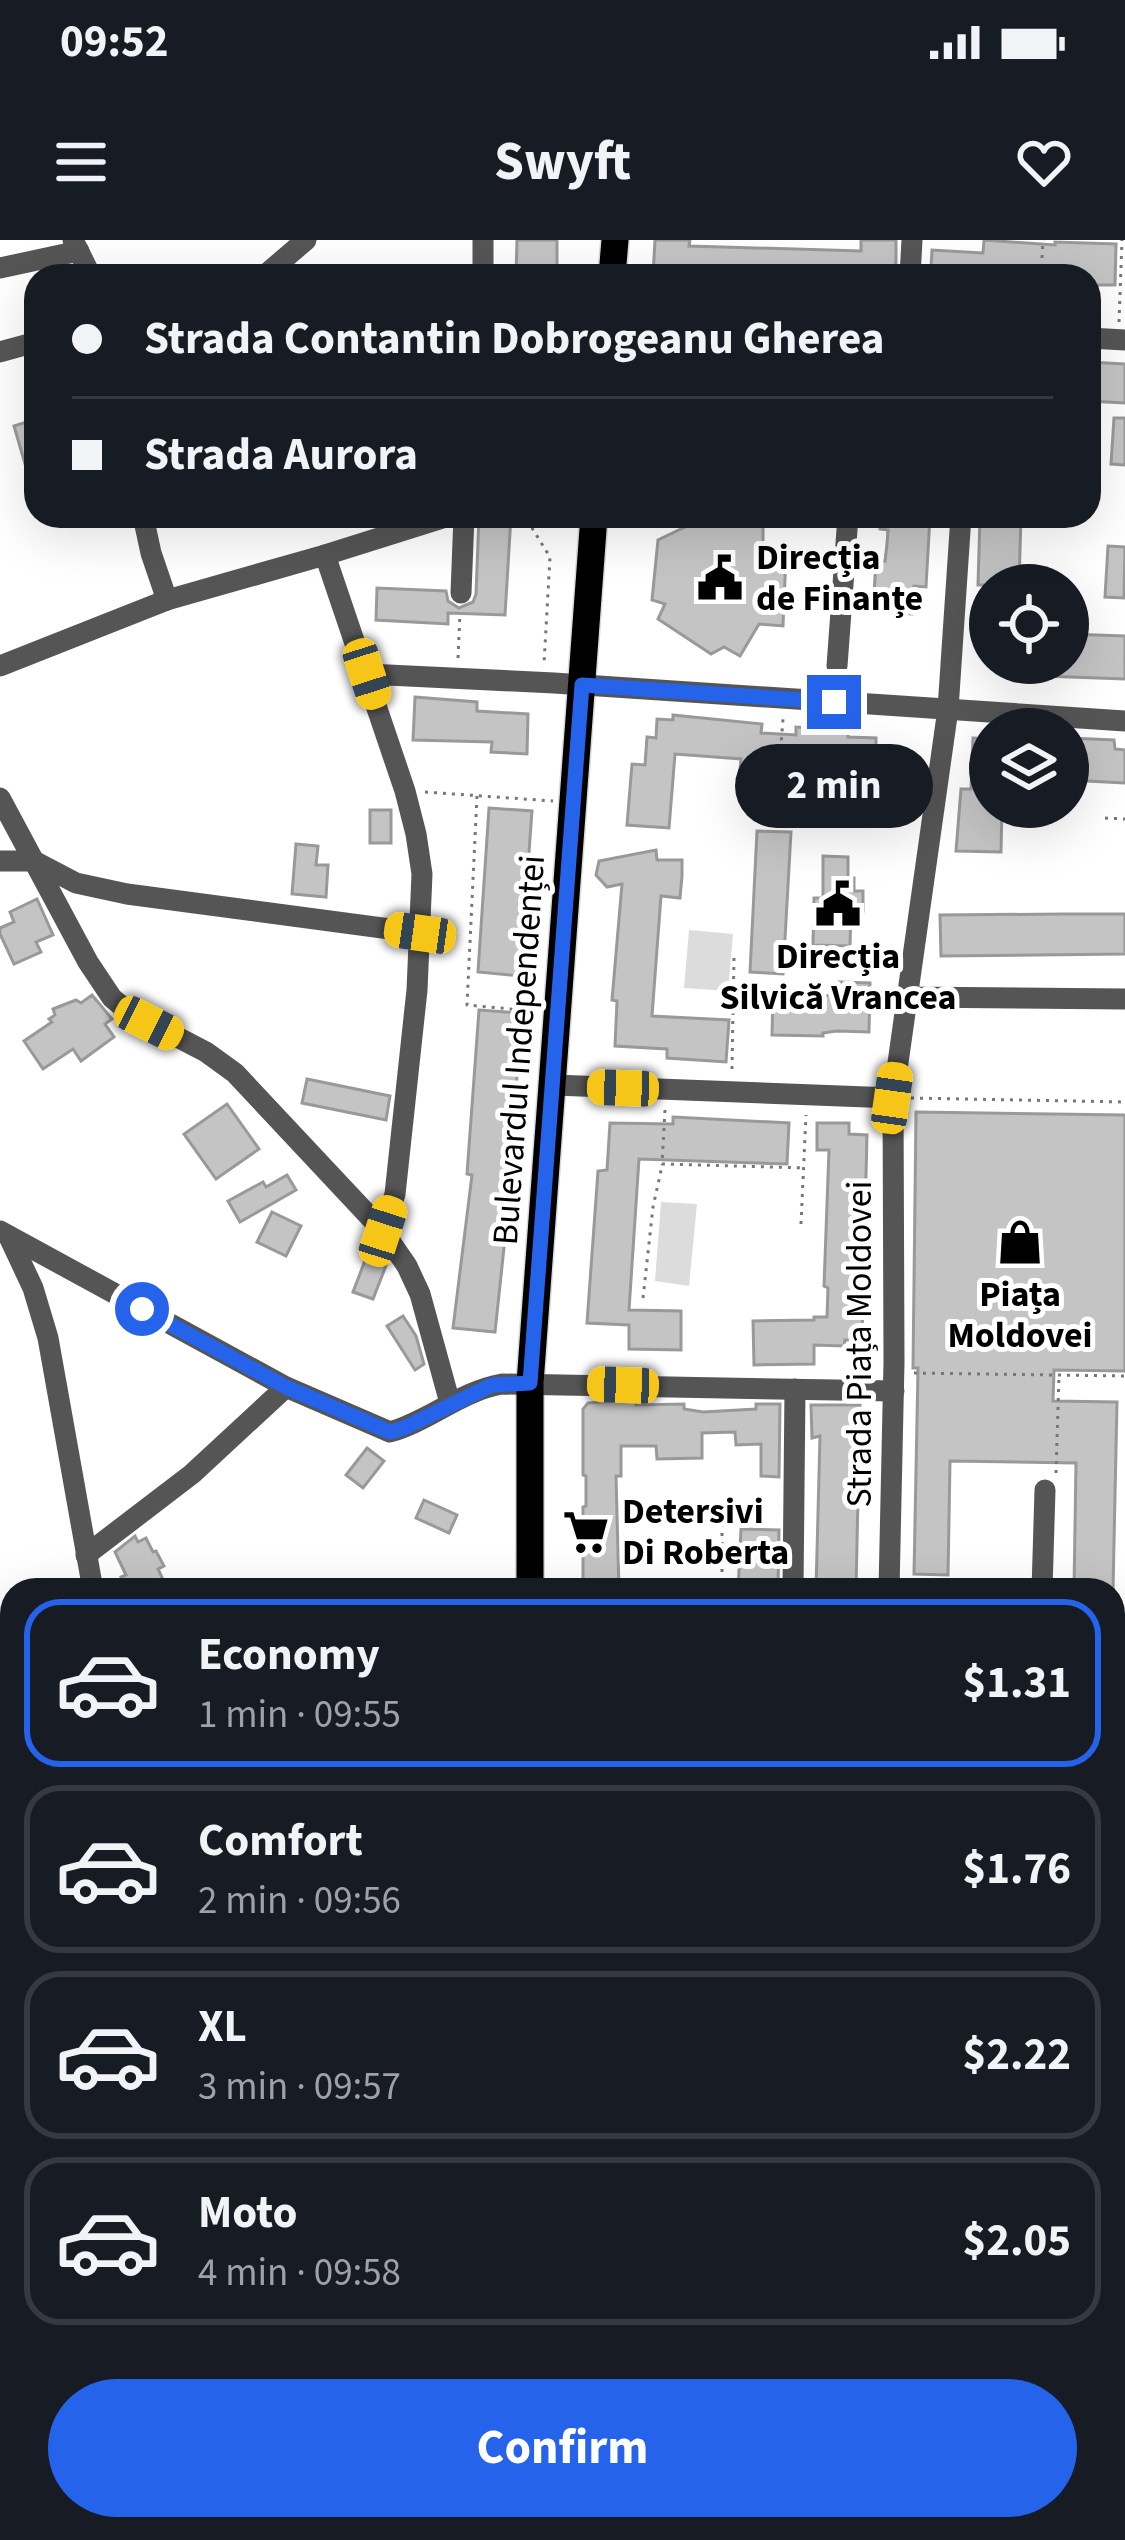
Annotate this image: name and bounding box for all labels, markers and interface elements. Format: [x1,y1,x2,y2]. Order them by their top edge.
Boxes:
text: 09:52 [60,10,169,74]
text: Swyft [494,124,631,201]
icon: menu [48,129,114,195]
icon: heart [1011,129,1077,195]
text: Strada Contantin Dobrogeanu Gherea [144,307,884,371]
text: Strada Aurora [144,423,418,487]
place label: Direcția de Finanțe [756,532,923,624]
public building icon: Direcția de Finanțe [695,553,745,603]
map controls [969,564,1089,828]
button: locate [969,564,1089,684]
car [339,634,395,714]
route end [807,675,861,729]
button: layers [969,708,1089,828]
callout: 2 min [735,744,933,828]
text: 2 min [787,758,881,814]
street label: Bulevardul Independenței [480,853,558,1247]
public building icon: Direcția Silvică Vrancea [813,879,863,929]
car [382,910,458,956]
place label: Direcția Silvică Vrancea [720,931,956,1023]
car [109,991,189,1055]
car [869,1060,915,1136]
car [586,1069,660,1107]
street label: Strada Piața Moldovei [834,1181,885,1507]
car [355,1191,411,1271]
shop icon: Piața Moldovei [995,1217,1045,1267]
place label: Piața Moldovei [947,1269,1093,1361]
route start [115,1282,169,1336]
car [586,1366,660,1404]
place label: Detersivi Di Roberta [622,1486,789,1578]
supermarket icon: Detersivi Di Roberta [561,1507,611,1557]
text: Economy [198,1623,380,1687]
icon: car [54,1629,162,1737]
text: $1.31 [962,1651,1071,1715]
text: 1 min · 09:55 [198,1687,401,1743]
text: Comfort [198,1809,363,1873]
icon: car [54,1815,162,1923]
text: $1.76 [962,1837,1071,1901]
text: 2 min · 09:56 [198,1873,401,1929]
text: XL [198,1995,247,2059]
icon: car [54,2001,162,2109]
text: $2.22 [962,2023,1071,2087]
text: 3 min · 09:57 [198,2059,401,2115]
text: Moto [198,2181,297,2245]
icon: car [54,2187,162,2295]
text: $2.05 [962,2209,1071,2273]
text: 4 min · 09:58 [198,2245,401,2301]
button: Confirm [48,2379,1077,2517]

